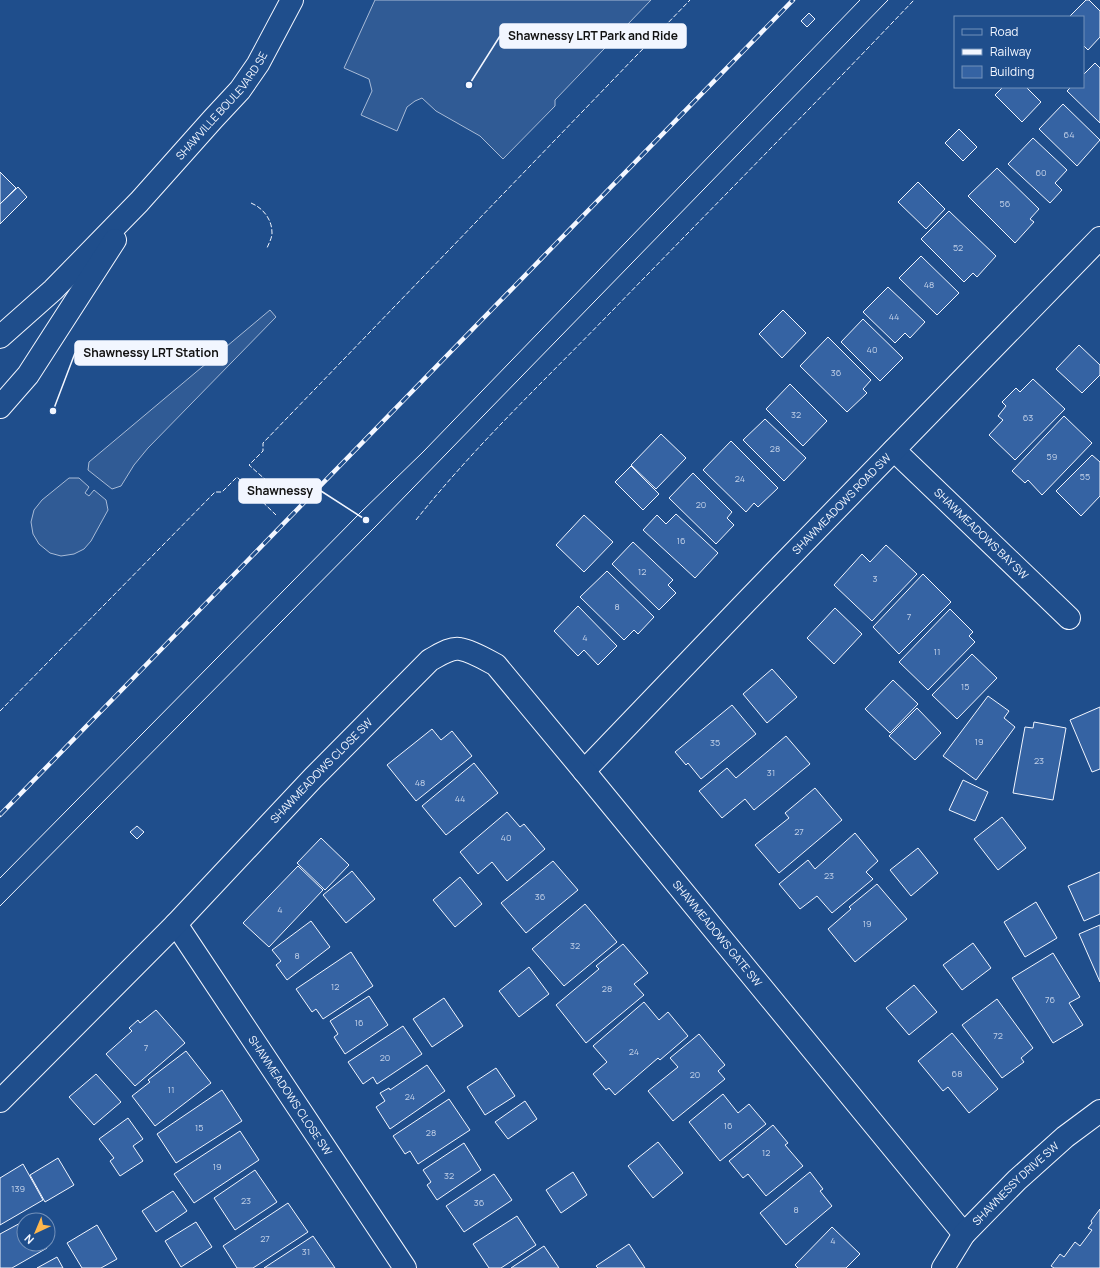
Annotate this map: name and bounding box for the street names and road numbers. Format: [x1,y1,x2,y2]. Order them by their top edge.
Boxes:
street label: SHAWVILLE BOULEVARD SE [172,49,270,163]
street label: SHAWMEADOWS ROAD SW [788,449,894,557]
street label: SHAWMEADOWS BAY SW [931,485,1033,583]
street label: SHAWMEADOWS CLOSE SW [267,714,376,826]
street label: SHAWMEADOWS GATE SW [670,877,766,990]
street label: SHAWMEADOWS CLOSE SW [245,1032,336,1159]
street label: SHAWNESSY DRIVE SW [969,1138,1062,1228]

